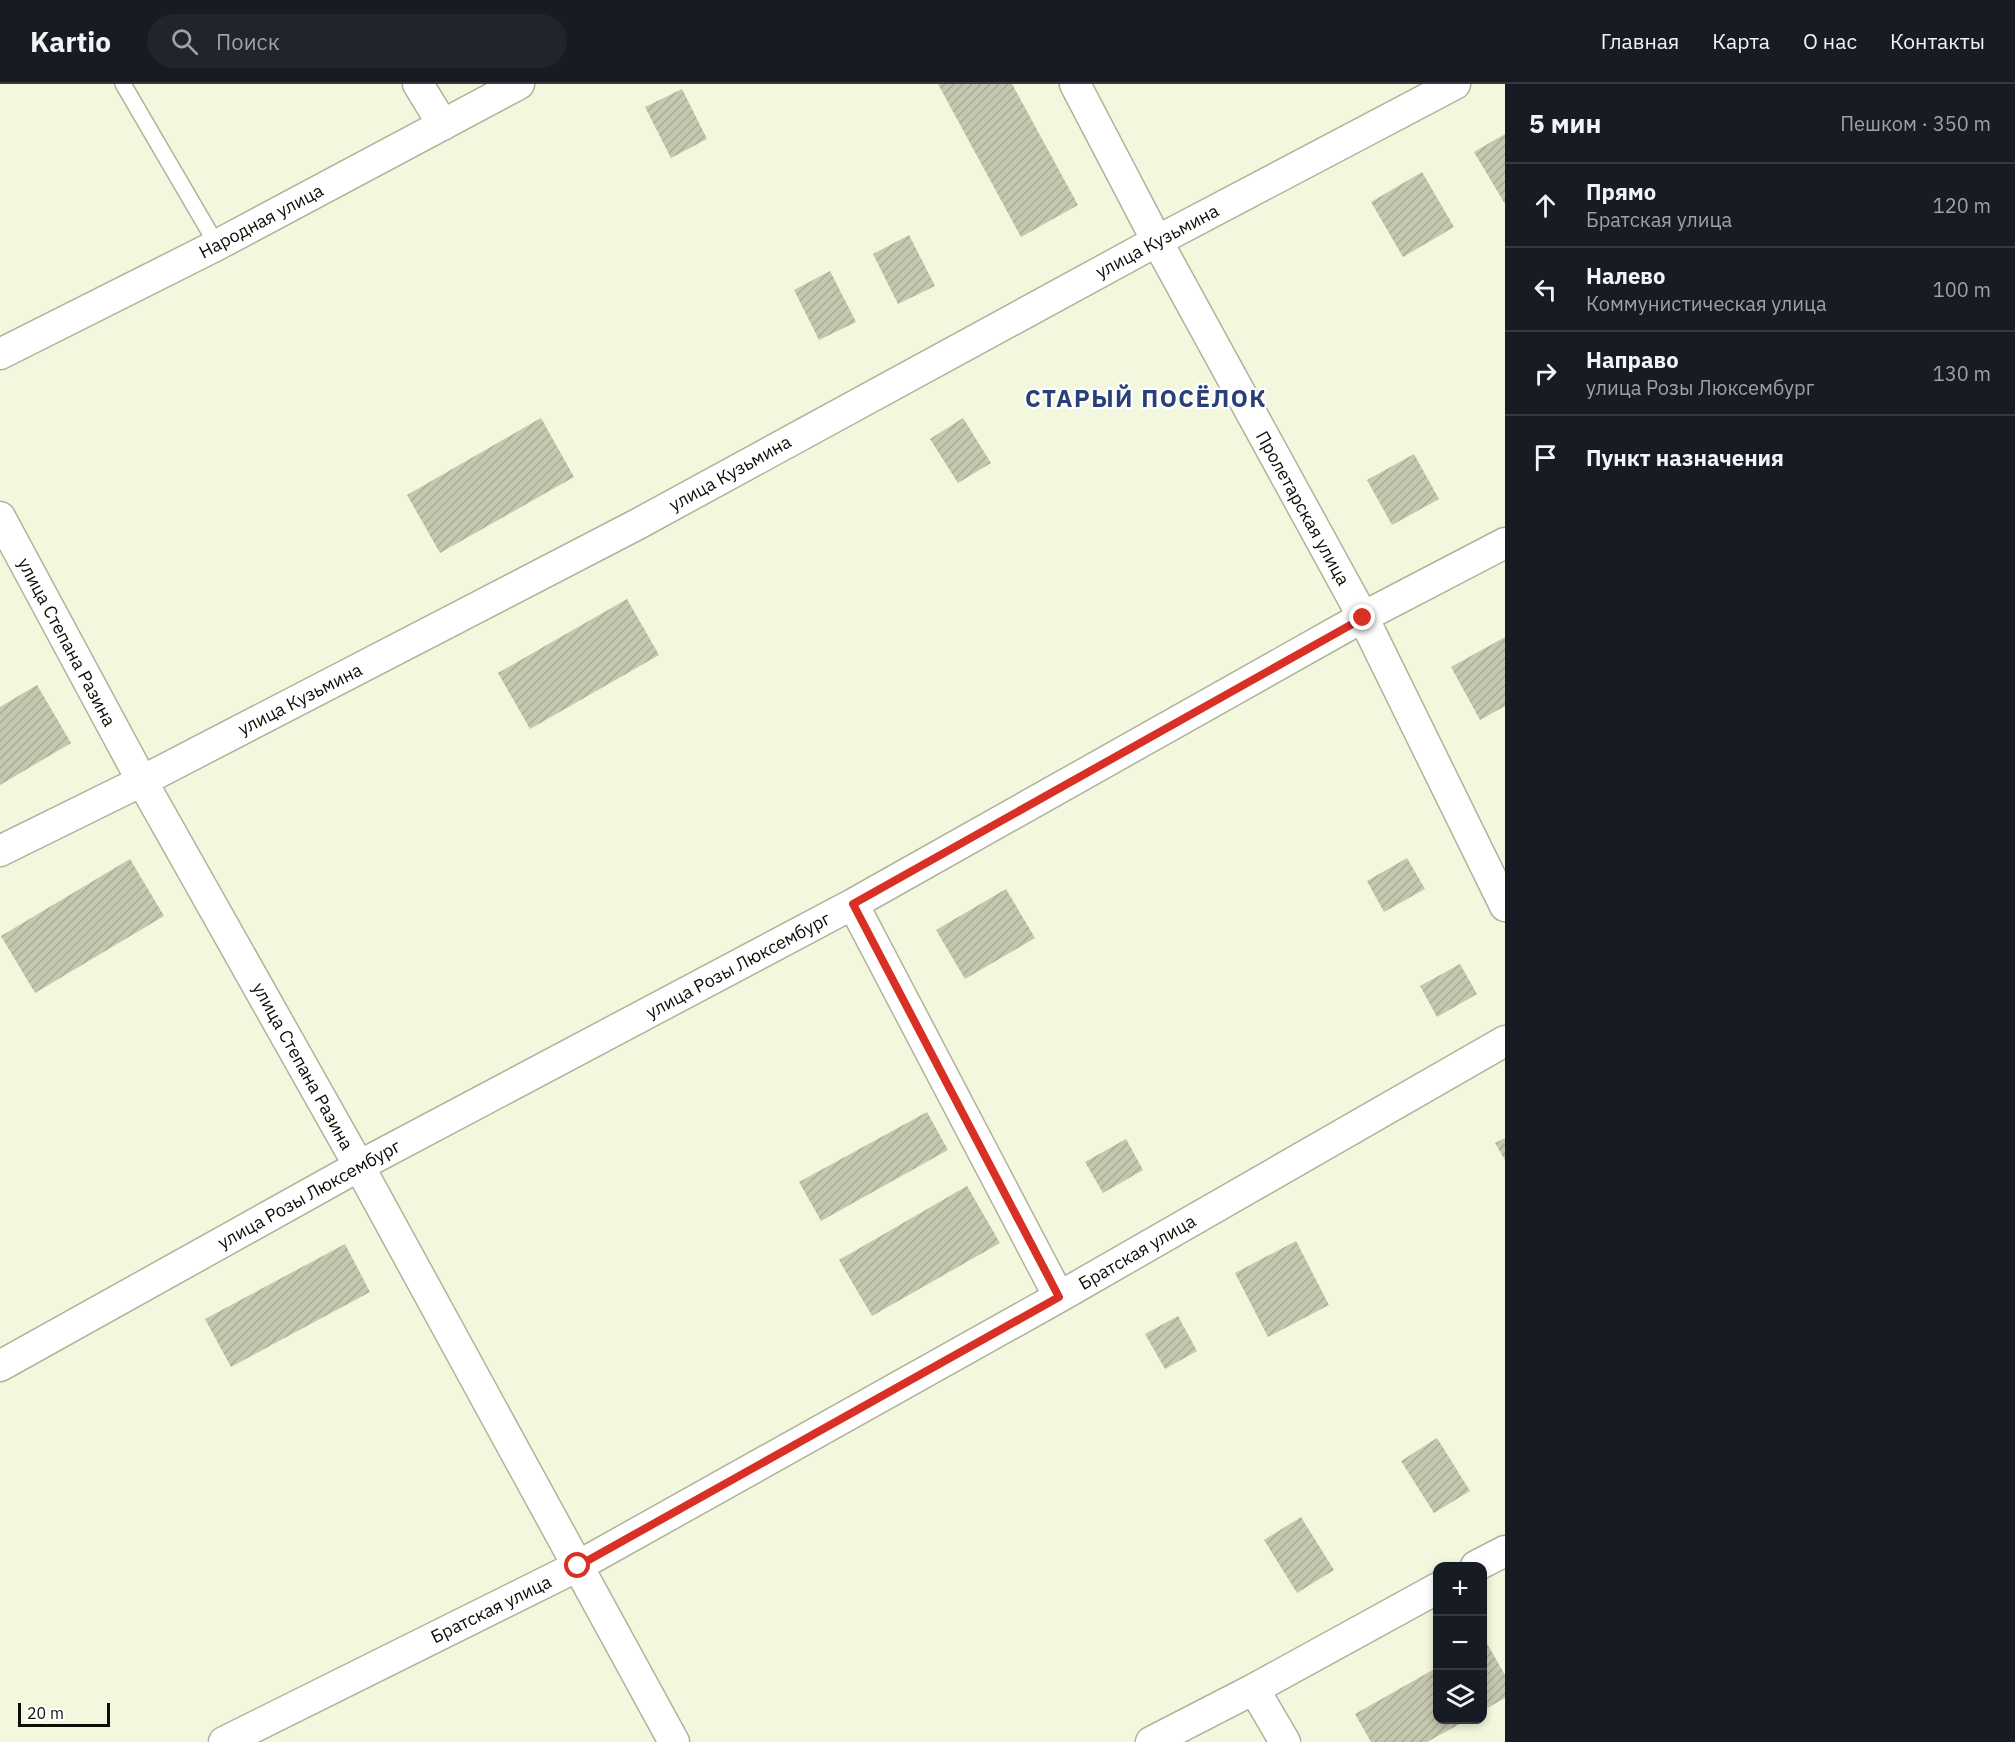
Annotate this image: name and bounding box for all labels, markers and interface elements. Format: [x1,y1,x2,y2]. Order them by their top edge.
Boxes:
search box [147,14,567,68]
text: Kartio [30,23,111,60]
icon: search [168,25,201,58]
text: Поиск [216,27,280,56]
text: Главная [1601,27,1679,55]
text: Карта [1712,27,1770,55]
text: О нас [1803,27,1857,55]
text: Контакты [1890,27,1985,55]
text: 5 мин [1529,106,1601,140]
text: Пешком · 350 m [1840,110,1991,137]
text: Прямо [1586,177,1656,206]
street label: Народная улица [195,178,327,263]
icon: ahead [1529,189,1562,222]
text: 120 m [1933,192,1991,219]
street label: улица Кузьмина [1091,199,1223,283]
text: Братская улица [1586,206,1732,233]
text: Налево [1586,261,1665,290]
icon: left [1529,273,1562,306]
text: 100 m [1933,276,1991,303]
text: Коммунистическая улица [1586,290,1827,317]
text: Направо [1586,345,1679,374]
icon: right [1529,357,1562,390]
text: 130 m [1933,360,1991,387]
text: улица Розы Люксембург [1586,374,1814,401]
district label: СТАРЫЙ ПОСЁЛОК [1025,382,1267,414]
street label: Пролетарская улица [1251,427,1355,590]
street label: улица Кузьмина [665,430,795,516]
icon: arrive [1529,441,1562,474]
text: Пункт назначения [1586,443,1784,472]
street label: улица Степана Разина [13,554,121,731]
route end [1349,604,1375,630]
street label: улица Кузьмина [234,658,366,740]
street label: улица Розы Люксембург [642,907,834,1023]
street label: улица Степана Разина [247,978,359,1154]
street label: улица Розы Люксембург [214,1134,405,1254]
street label: Братская улица [1074,1209,1200,1295]
route start [564,1552,590,1578]
map controls [1433,1562,1487,1724]
button: + [1433,1562,1487,1616]
street label: Братская улица [427,1570,556,1648]
button: − [1433,1616,1487,1670]
button: layers [1433,1670,1487,1724]
scale bar [18,1700,110,1728]
text: 20 m [27,1703,64,1723]

